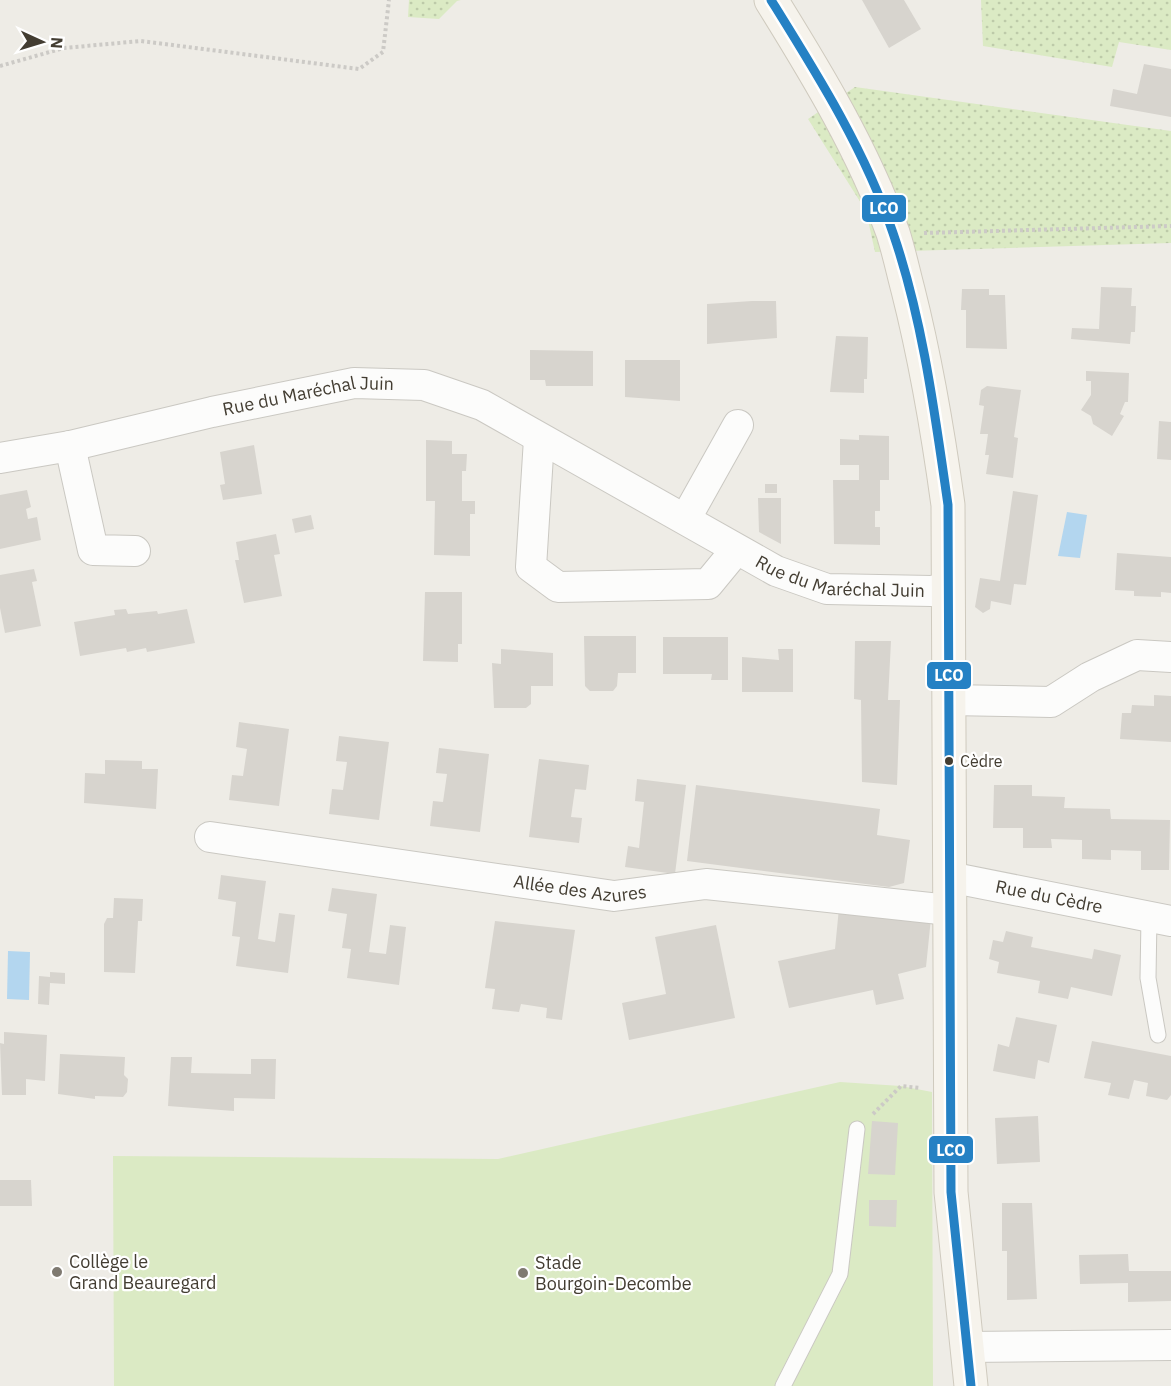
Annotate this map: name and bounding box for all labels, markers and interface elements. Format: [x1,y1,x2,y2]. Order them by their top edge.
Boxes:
north arrow [12,12,72,72]
text: N [47,37,67,50]
line badge: LCO [861,194,907,223]
text: LCO [869,198,899,218]
street label: Rue du Maréchal Juin [220,371,394,421]
street label: Rue du Maréchal Juin [752,550,925,602]
line badge: LCO [926,661,972,690]
text: LCO [934,665,964,685]
place label: Cèdre [960,751,1003,771]
marker: Cèdre [943,755,955,767]
street label: Allée des Azures [512,869,648,907]
street label: Rue du Cèdre [994,874,1105,918]
line badge: LCO [928,1135,974,1164]
text: LCO [936,1140,966,1160]
place label: Collège le Grand Beauregard [69,1250,216,1294]
place label: Stade Bourgoin-Decombe [535,1251,692,1295]
marker: Collège le Grand Beauregard [50,1265,64,1279]
marker: Stade Bourgoin-Decombe [516,1266,530,1280]

